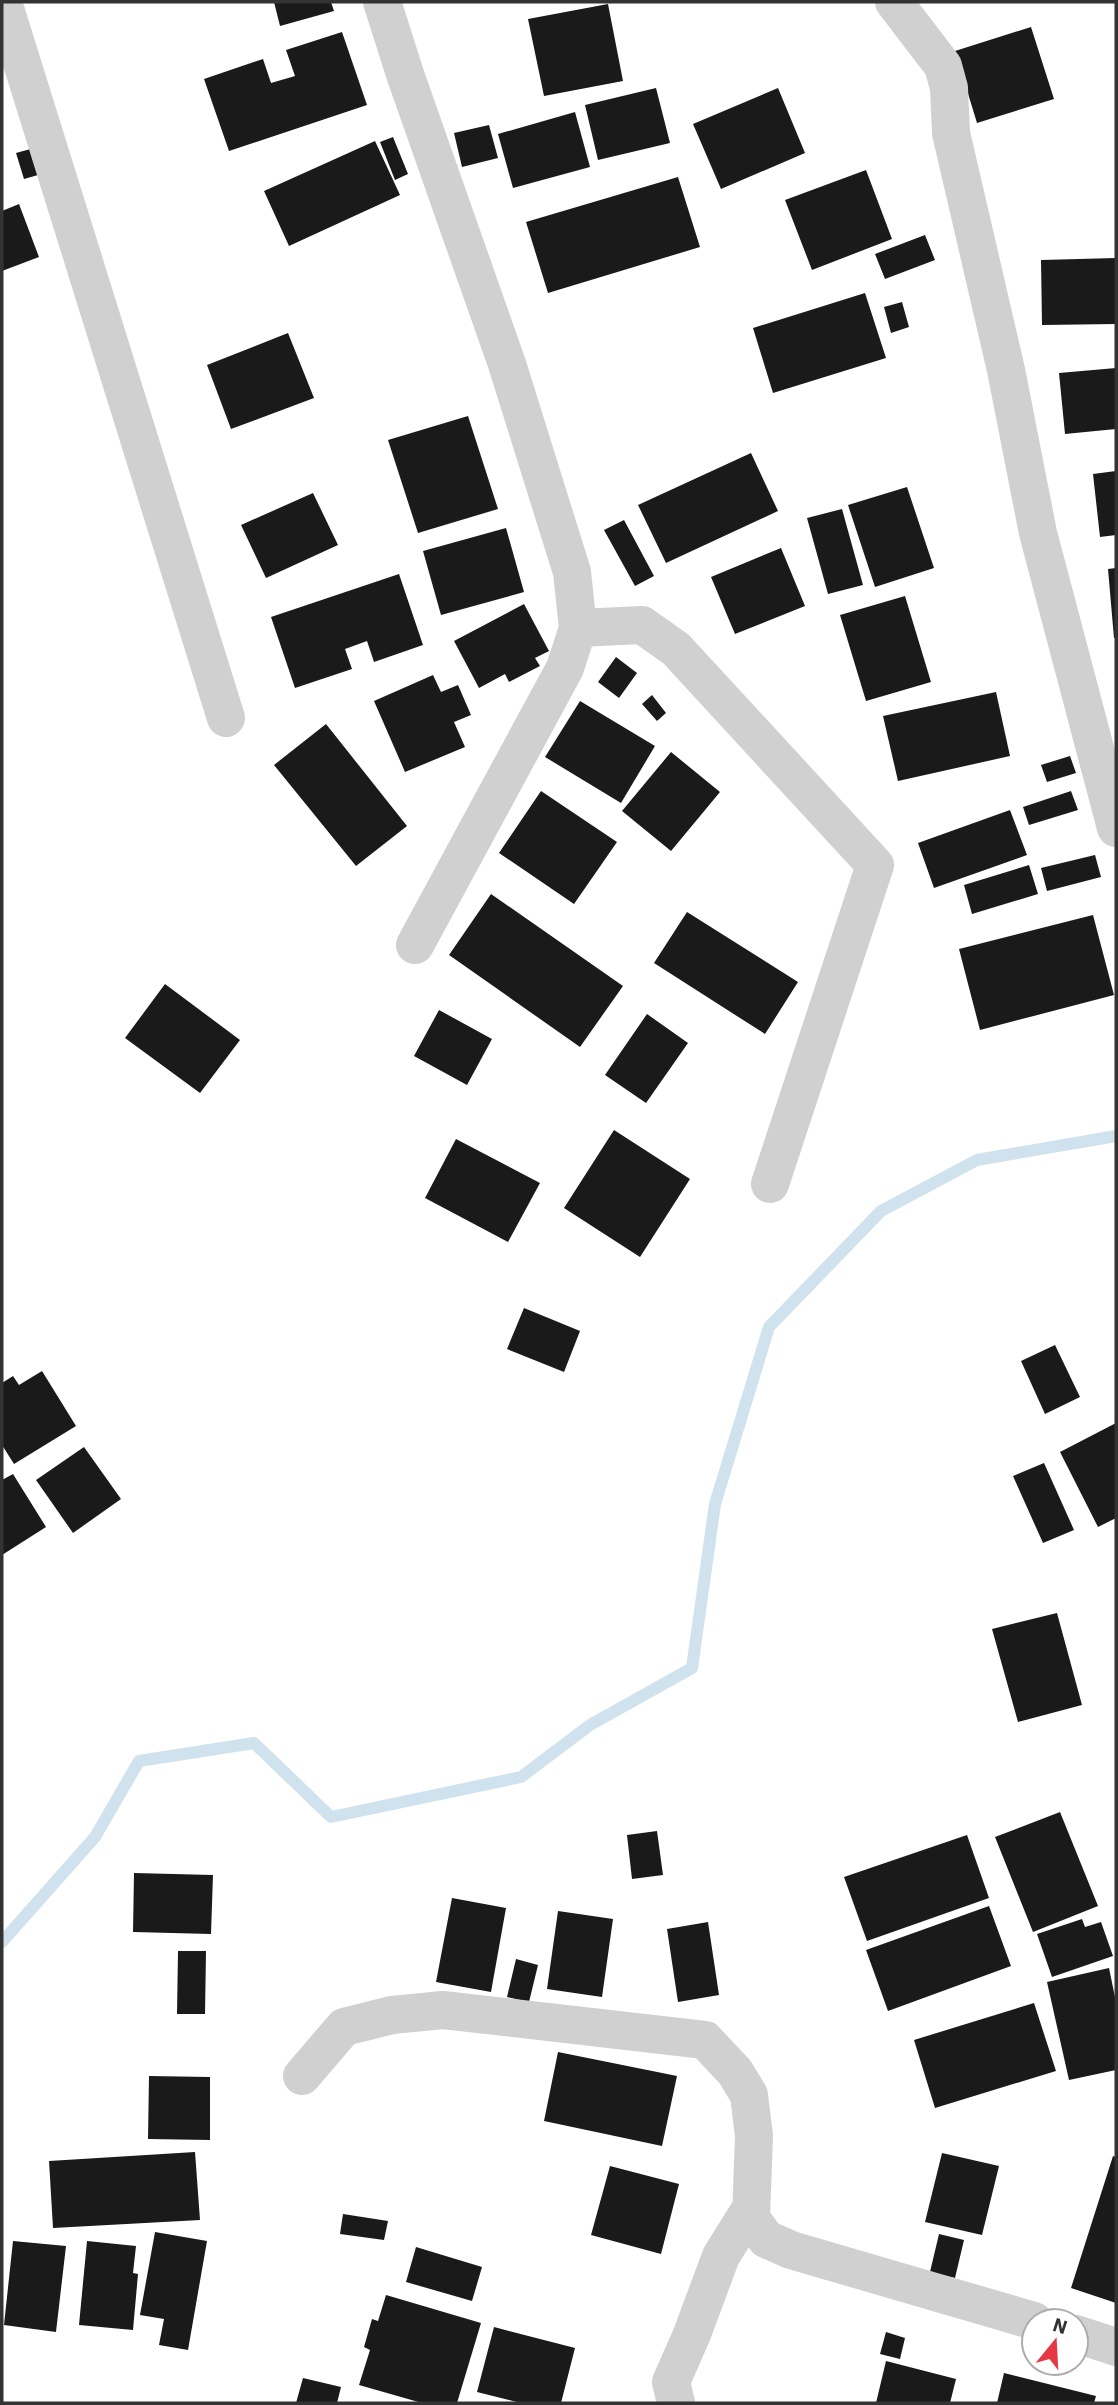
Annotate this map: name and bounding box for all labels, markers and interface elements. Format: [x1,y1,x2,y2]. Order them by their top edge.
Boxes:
north arrow [1020,2307,1090,2377]
text: N [1050,2312,1071,2339]

